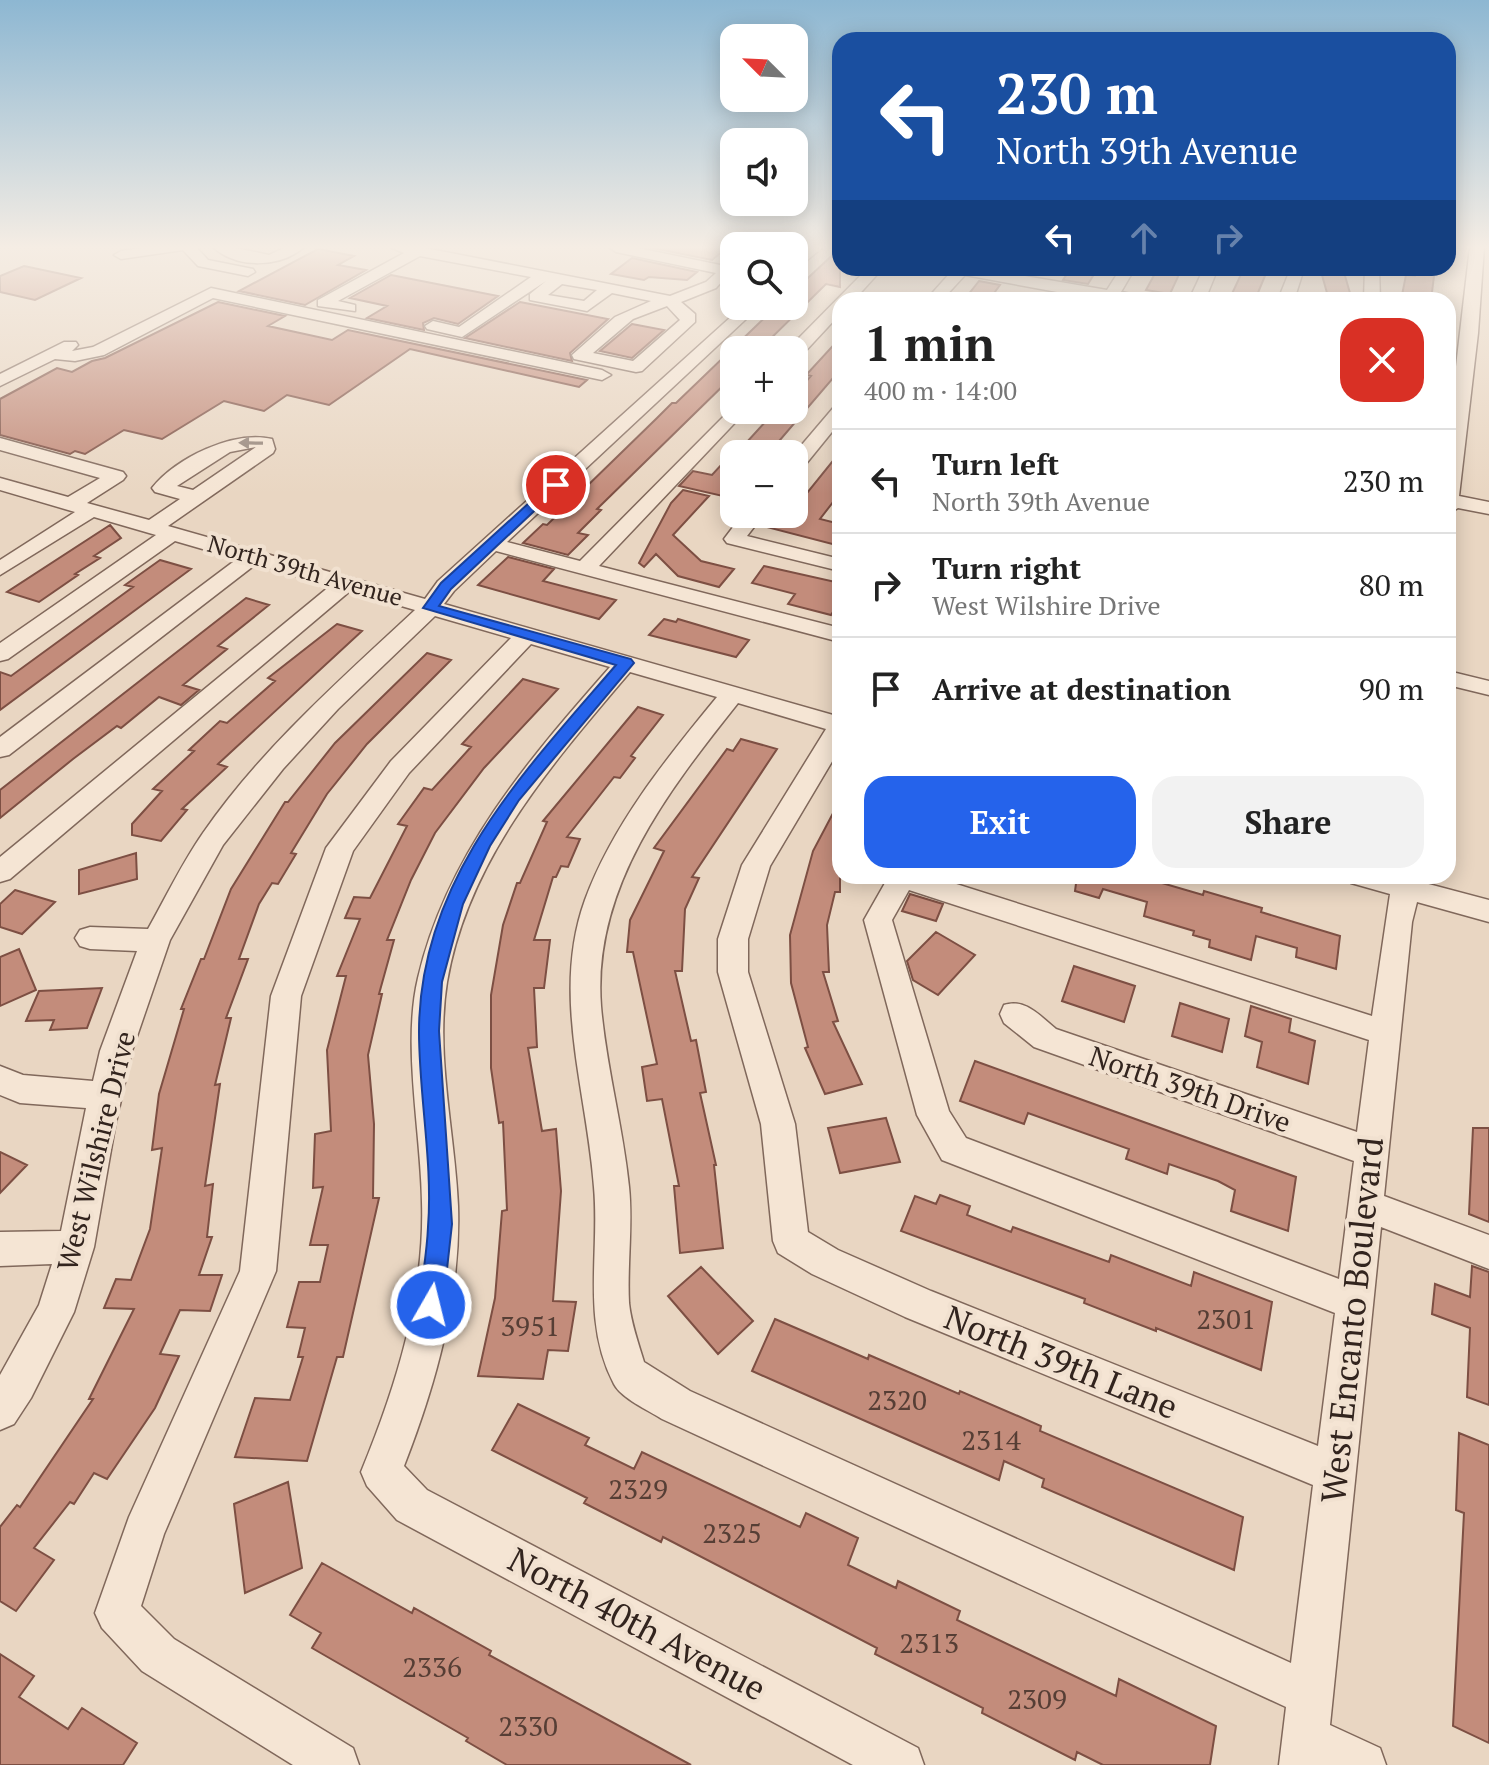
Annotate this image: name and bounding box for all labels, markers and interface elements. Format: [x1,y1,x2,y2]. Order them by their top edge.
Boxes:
north arrow [720,24,808,112]
map controls [720,24,808,528]
text: 230 m [996,56,1158,130]
icon: left [864,64,968,168]
text: North 39th Avenue [996,127,1298,174]
button: sound [720,128,808,216]
icon: left [1038,216,1082,260]
icon: ahead [1122,216,1166,260]
icon: right [1206,216,1250,260]
button: search [720,232,808,320]
text: 1 min [864,311,995,375]
button: close [1340,318,1424,402]
button: + [720,336,808,424]
text: 400 m · 14:00 [864,373,1017,407]
one-way arrow [238,436,264,449]
button: − [720,440,808,528]
text: Turn left [932,444,1059,484]
pin [522,451,590,519]
icon: left [864,459,908,503]
text: 230 m [1343,461,1424,501]
icon: arrive [534,463,578,507]
text: North 39th Avenue [932,484,1150,518]
street label: North 39th Avenue [204,527,406,613]
text: Turn right [932,548,1081,588]
icon: right [864,563,908,607]
text: 80 m [1359,565,1424,605]
text: West Wilshire Drive [932,588,1161,622]
icon: arrive [864,667,908,711]
text: Arrive at destination [932,669,1231,709]
text: 90 m [1359,669,1424,709]
button: Exit [864,776,1136,868]
button: Share [1152,776,1424,868]
street label: West Wilshire Drive [48,1027,143,1275]
street label: North 39th Drive [1085,1037,1296,1140]
street label: West Encanto Boulevard [1310,1135,1393,1505]
position arrow [389,1263,473,1347]
street label: North 39th Lane [938,1294,1184,1429]
house number: 2301 [1196,1300,1256,1337]
house number: 3951 [500,1307,560,1344]
house number: 2320 [867,1381,927,1418]
house number: 2314 [961,1421,1021,1458]
house number: 2329 [608,1470,668,1507]
house number: 2325 [702,1514,762,1551]
street label: North 40th Avenue [501,1537,774,1710]
house number: 2313 [899,1624,959,1661]
house number: 2336 [402,1648,462,1685]
house number: 2309 [1007,1680,1067,1717]
house number: 2330 [498,1707,558,1744]

